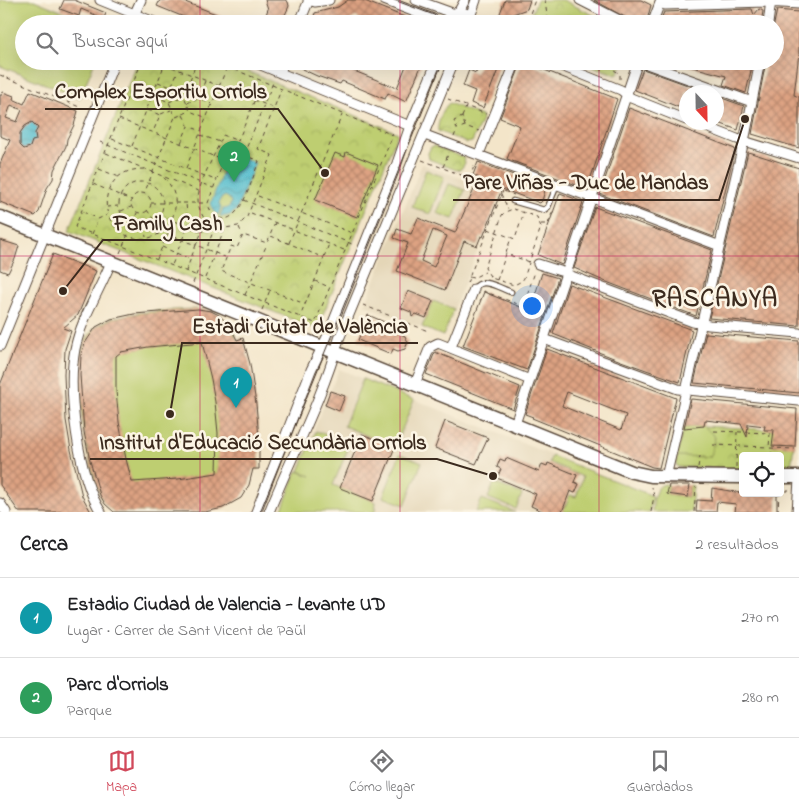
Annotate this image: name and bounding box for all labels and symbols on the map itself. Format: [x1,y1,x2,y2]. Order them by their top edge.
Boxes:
callout: Complex Esportiu Orriols [45,73,278,109]
text: Complex Esportiu Orriols [55,78,268,108]
north arrow [679,85,724,130]
pin: 2 [218,141,250,182]
callout: Pare Viñas - Duc de Mandas [453,164,719,200]
text: Pare Viñas - Duc de Mandas [463,169,709,199]
callout: Family Cash [103,204,232,240]
text: Family Cash [112,210,223,242]
district label: RASCANYA [652,282,778,318]
your location [519,293,545,319]
callout: Estadi Ciutat de València [182,307,418,343]
text: Estadi Ciutat de València [192,313,408,343]
pin: 1 [220,367,252,408]
callout: Institut d'Educació Secundària Orriols [90,423,437,459]
text: Institut d'Educació Secundària Orriols [99,429,427,459]

